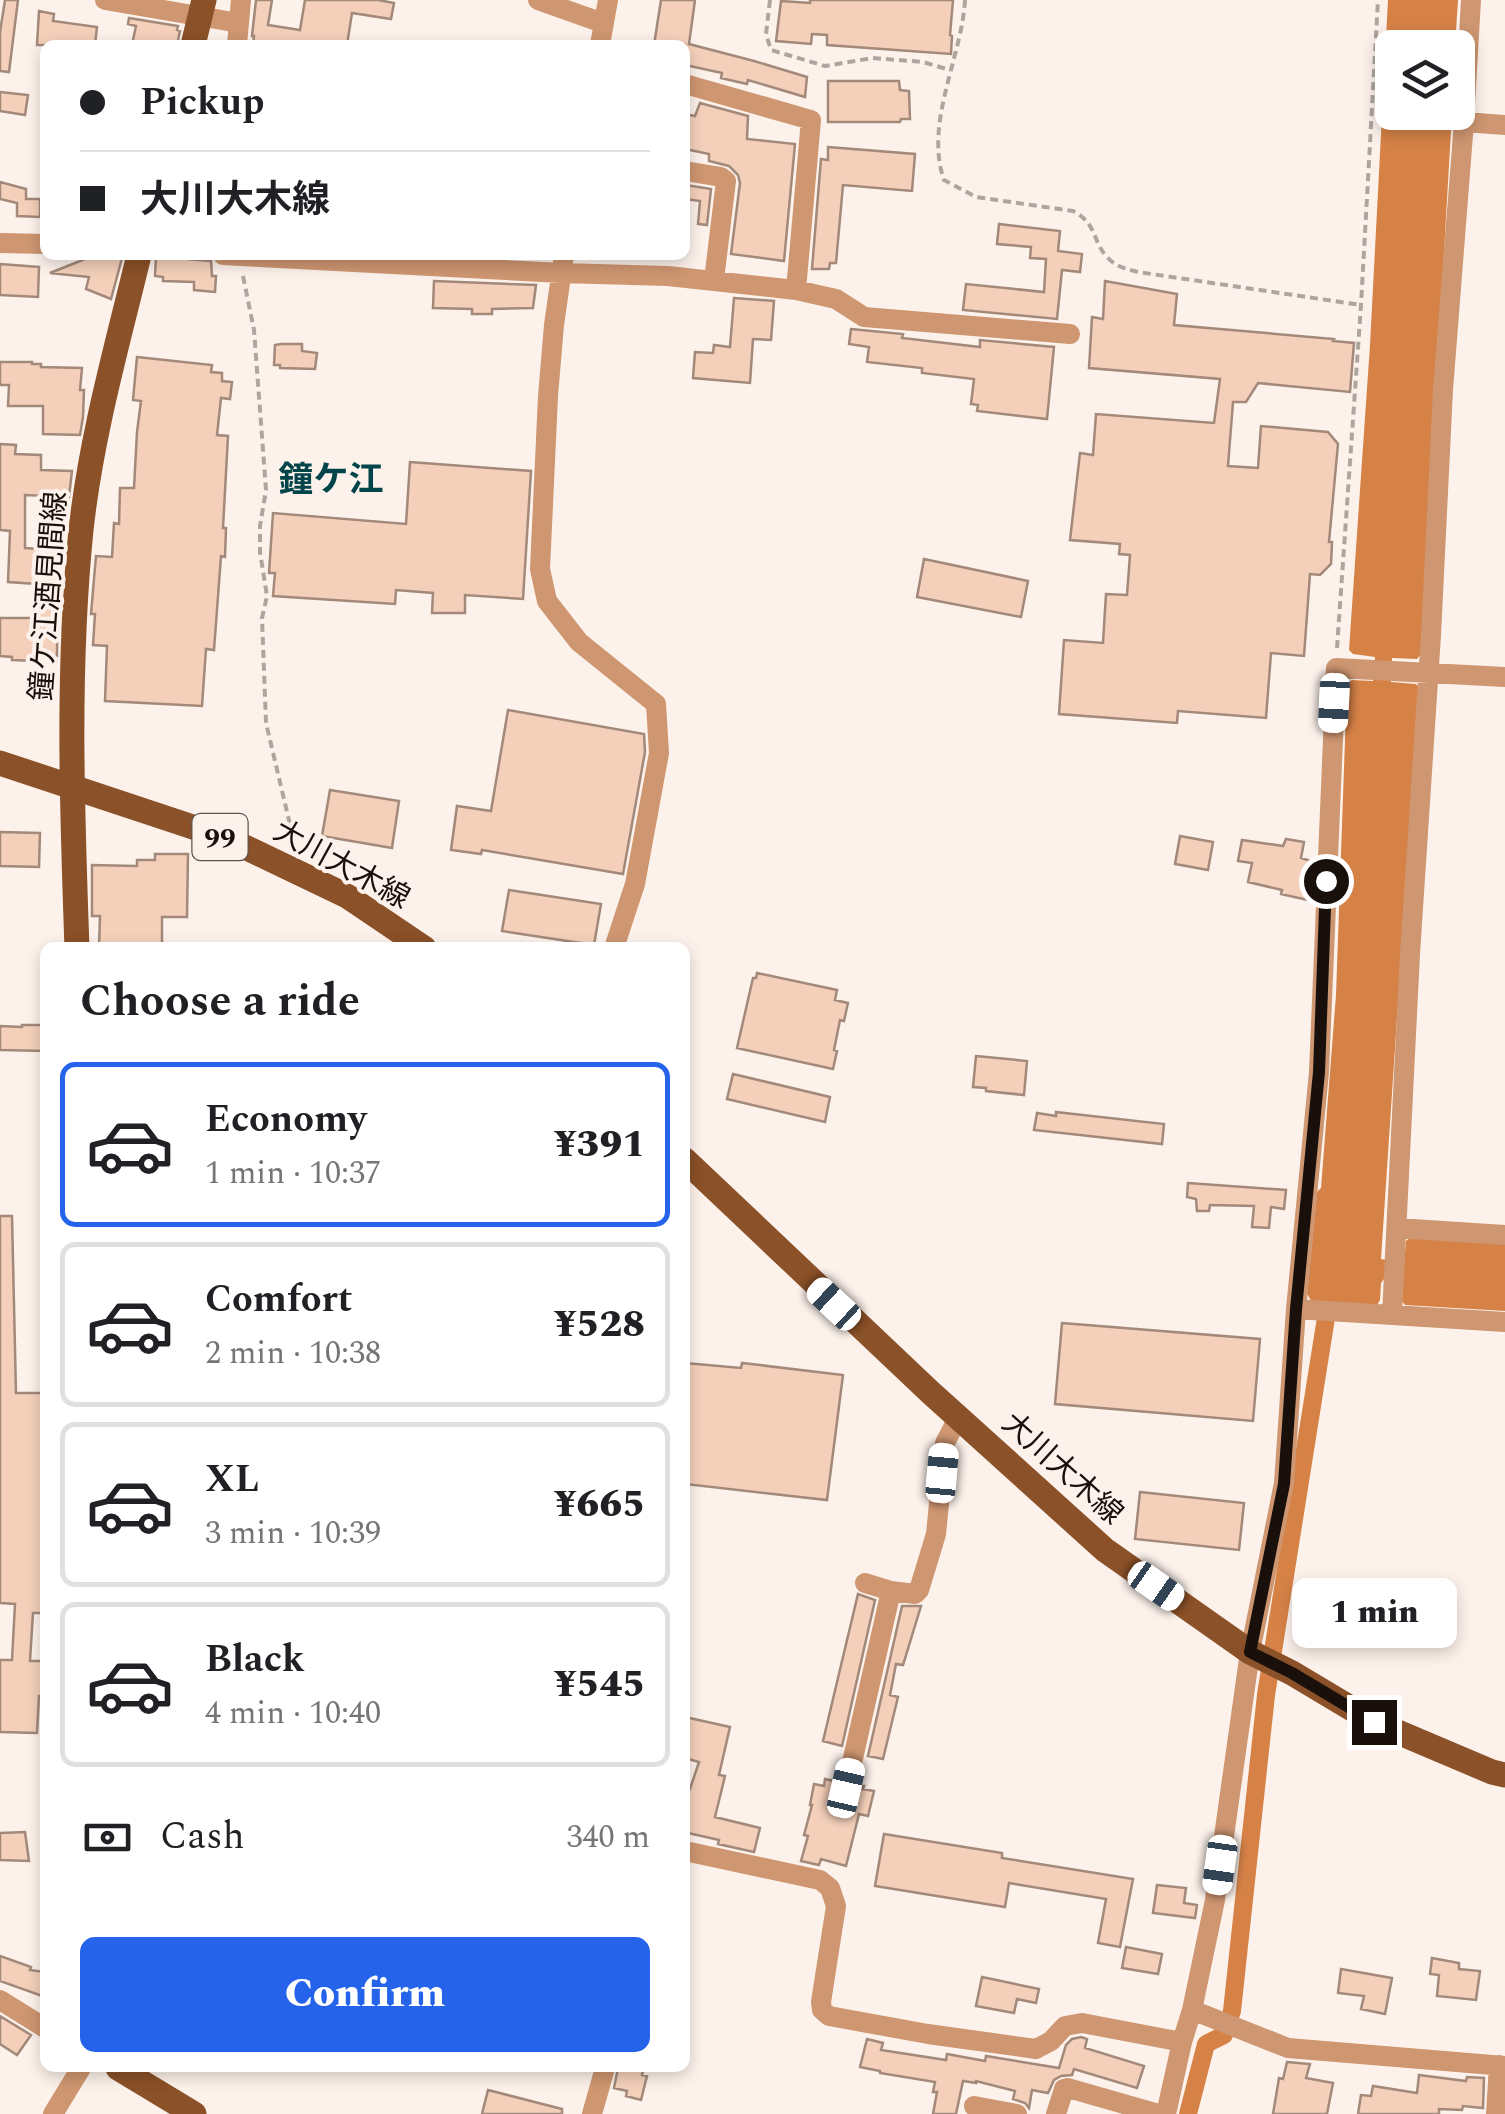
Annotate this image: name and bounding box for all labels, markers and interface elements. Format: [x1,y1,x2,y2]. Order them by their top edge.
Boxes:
map controls [1375,30,1475,130]
button: layers [1375,30,1475,130]
text: Pickup [140,74,264,132]
text: 大川大木線 [140,172,330,230]
district label: 鐘ケ江 [278,454,384,507]
street label: 鐘ケ江酒見間線 [19,490,79,702]
car [1317,672,1351,734]
street label: 大川大木線 [265,808,418,921]
road number: 99 [192,814,248,860]
route start [1304,859,1349,904]
text: Choose a ride [80,967,360,1036]
text: Economy [205,1091,366,1149]
icon: car [85,1100,175,1190]
text: ¥391 [554,1116,645,1174]
text: 1 min · 10:37 [205,1149,381,1198]
text: Comfort [205,1271,352,1329]
car [802,1273,866,1335]
icon: car [85,1280,175,1370]
text: ¥528 [554,1296,645,1354]
text: 2 min · 10:38 [205,1329,381,1378]
street label: 大川大木線 [991,1401,1133,1536]
car [924,1442,960,1504]
text: XL [205,1451,259,1509]
icon: car [85,1460,175,1550]
text: ¥665 [554,1476,645,1534]
text: 3 min · 10:39 [205,1509,381,1558]
car [1123,1557,1189,1615]
callout: 1 min [1292,1577,1456,1647]
text: 1 min [1330,1588,1419,1637]
text: Black [205,1631,305,1689]
icon: car [85,1640,175,1730]
text: ¥545 [554,1656,645,1714]
text: 4 min · 10:40 [205,1689,381,1738]
route end [1352,1700,1397,1745]
car [825,1755,867,1821]
text: Cash [160,1808,245,1866]
icon: cash [80,1810,135,1865]
text: 340 m [566,1813,650,1862]
car [1201,1833,1239,1897]
button: Confirm [80,1937,650,2052]

